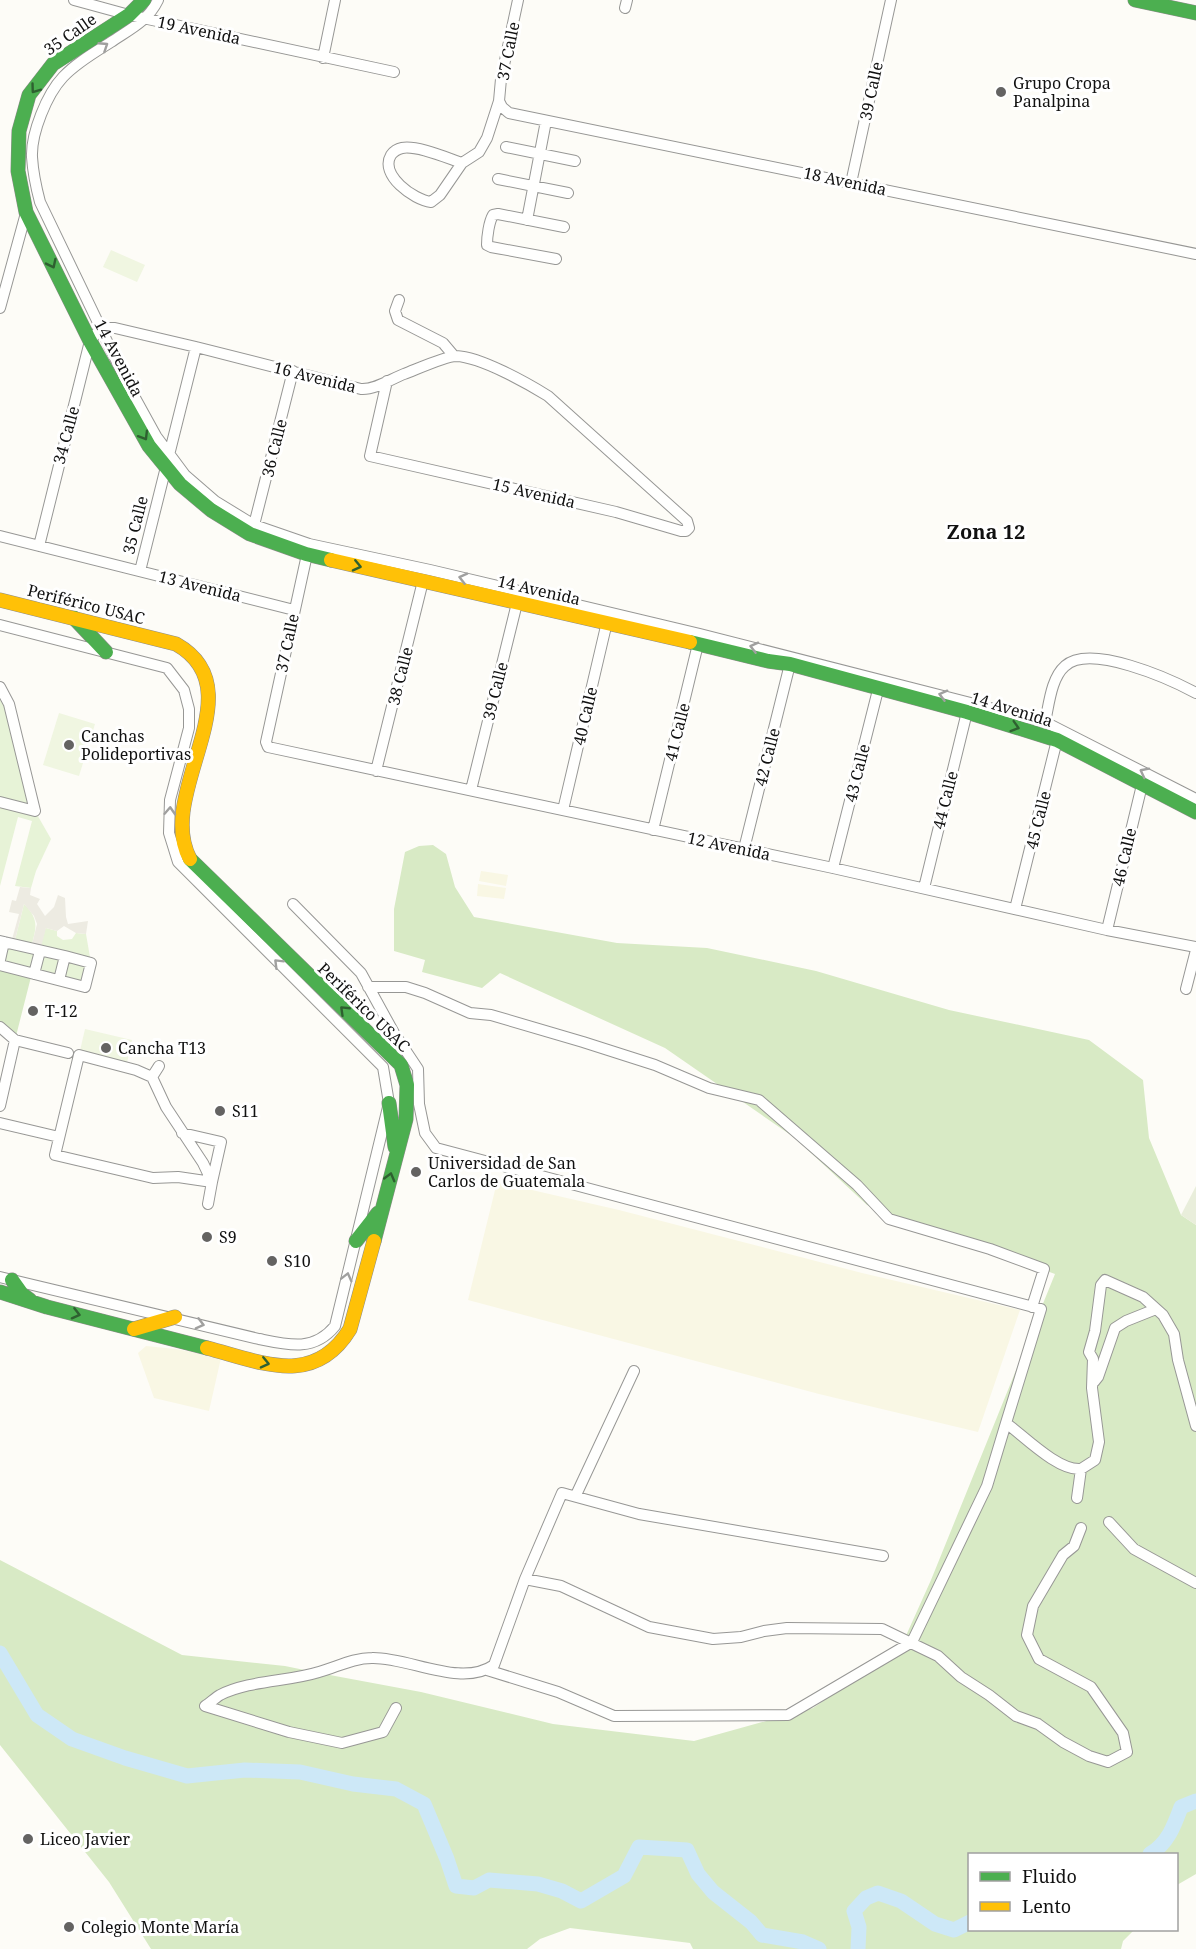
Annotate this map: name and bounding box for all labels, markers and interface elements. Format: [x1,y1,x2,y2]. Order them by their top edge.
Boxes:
street label: 35 Calle [39,8,101,60]
street label: 19 Avenida [155,10,243,50]
street label: 37 Calle [492,20,524,82]
one-way arrow [98,42,108,54]
street label: 39 Calle [854,60,888,122]
place label: Grupo Cropa Panalpina [1013,72,1111,112]
one-way arrow [31,82,42,93]
marker: Grupo Cropa Panalpina [994,85,1008,99]
street label: 18 Avenida [801,161,889,201]
one-way arrow [45,258,56,269]
street label: 14 Avenida [89,316,149,400]
street label: 16 Avenida [271,356,359,398]
street label: 34 Calle [48,403,84,467]
street label: 36 Calle [256,417,292,479]
one-way arrow [136,430,148,440]
street label: 15 Avenida [490,473,578,513]
street label: 35 Calle [117,494,153,556]
district label: Zona 12 [947,518,1025,545]
one-way arrow [352,558,362,571]
street label: 13 Avenida [156,565,244,607]
street label: 14 Avenida [495,570,583,610]
one-way arrow [458,572,468,585]
street label: Periférico USAC [25,579,147,629]
street label: 37 Calle [270,612,304,674]
one-way arrow [750,642,760,655]
street label: 38 Calle [382,645,418,707]
street label: 39 Calle [477,660,513,722]
street label: 40 Calle [568,685,602,747]
street label: 14 Avenida [968,686,1056,732]
one-way arrow [939,690,949,703]
street label: 41 Calle [659,701,695,763]
one-way arrow [1009,720,1020,732]
place label: Canchas Polideportivas [81,725,191,765]
street label: 42 Calle [749,726,785,788]
marker: Canchas Polideportivas [62,738,76,752]
street label: 43 Calle [839,742,875,804]
one-way arrow [1139,768,1150,780]
street label: 44 Calle [927,769,963,831]
street label: 45 Calle [1020,789,1056,851]
one-way arrow [163,807,176,816]
street label: 12 Avenida [685,826,773,866]
street label: 46 Calle [1107,826,1141,888]
street label: Periférico USAC [313,957,415,1057]
one-way arrow [275,960,286,971]
place label: T-12 [45,1000,78,1022]
marker: T-12 [26,1004,40,1018]
one-way arrow [340,1006,351,1017]
place label: Cancha T13 [118,1037,206,1059]
marker: Cancha T13 [99,1041,113,1055]
place label: S11 [232,1100,259,1122]
marker: S11 [213,1104,227,1118]
place label: Universidad de San Carlos de Guatemala [428,1152,585,1192]
marker: Universidad de San Carlos de Guatemala [409,1165,423,1179]
one-way arrow [383,1172,396,1182]
place label: S9 [219,1226,237,1248]
marker: S9 [200,1230,214,1244]
place label: S10 [284,1250,311,1272]
marker: S10 [265,1254,279,1268]
one-way arrow [339,1272,352,1282]
one-way arrow [71,1307,81,1320]
one-way arrow [195,1316,205,1329]
one-way arrow [260,1355,270,1368]
place label: Liceo Javier [40,1828,131,1850]
marker: Liceo Javier [21,1832,35,1846]
legend [968,1853,1178,1931]
text: Fluido [1022,1864,1077,1888]
text: Lento [1022,1894,1071,1918]
place label: Colegio Monte María [81,1916,239,1938]
marker: Colegio Monte María [62,1920,76,1934]

